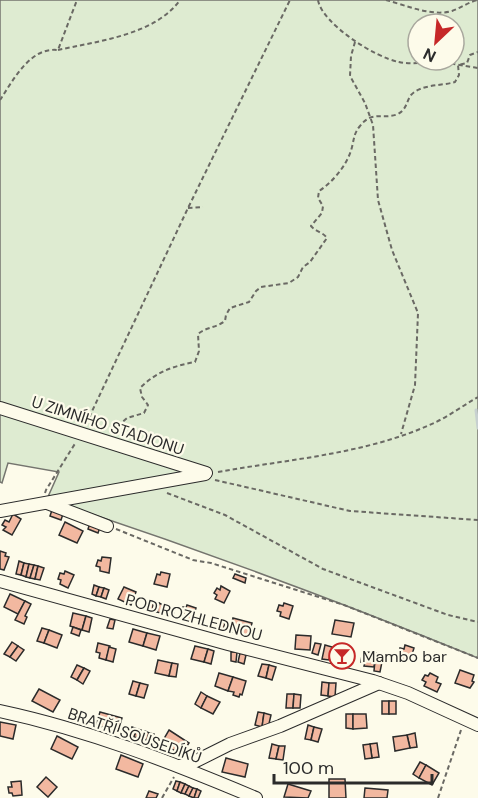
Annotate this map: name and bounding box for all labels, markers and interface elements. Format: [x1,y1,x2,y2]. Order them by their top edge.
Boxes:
north arrow [406,12,466,72]
text: N [420,43,439,67]
street label: U ZIMNÍHO STADIONU [29,391,187,460]
street label: POD ROZHLEDNOU [123,589,265,646]
bar icon: Mambo bar [327,641,357,671]
place label: Mambo bar [362,646,447,667]
street label: BRATŘÍ SOUSEDÍKŮ [65,703,204,768]
scale bar [274,747,432,785]
text: 100 m [283,756,334,780]

